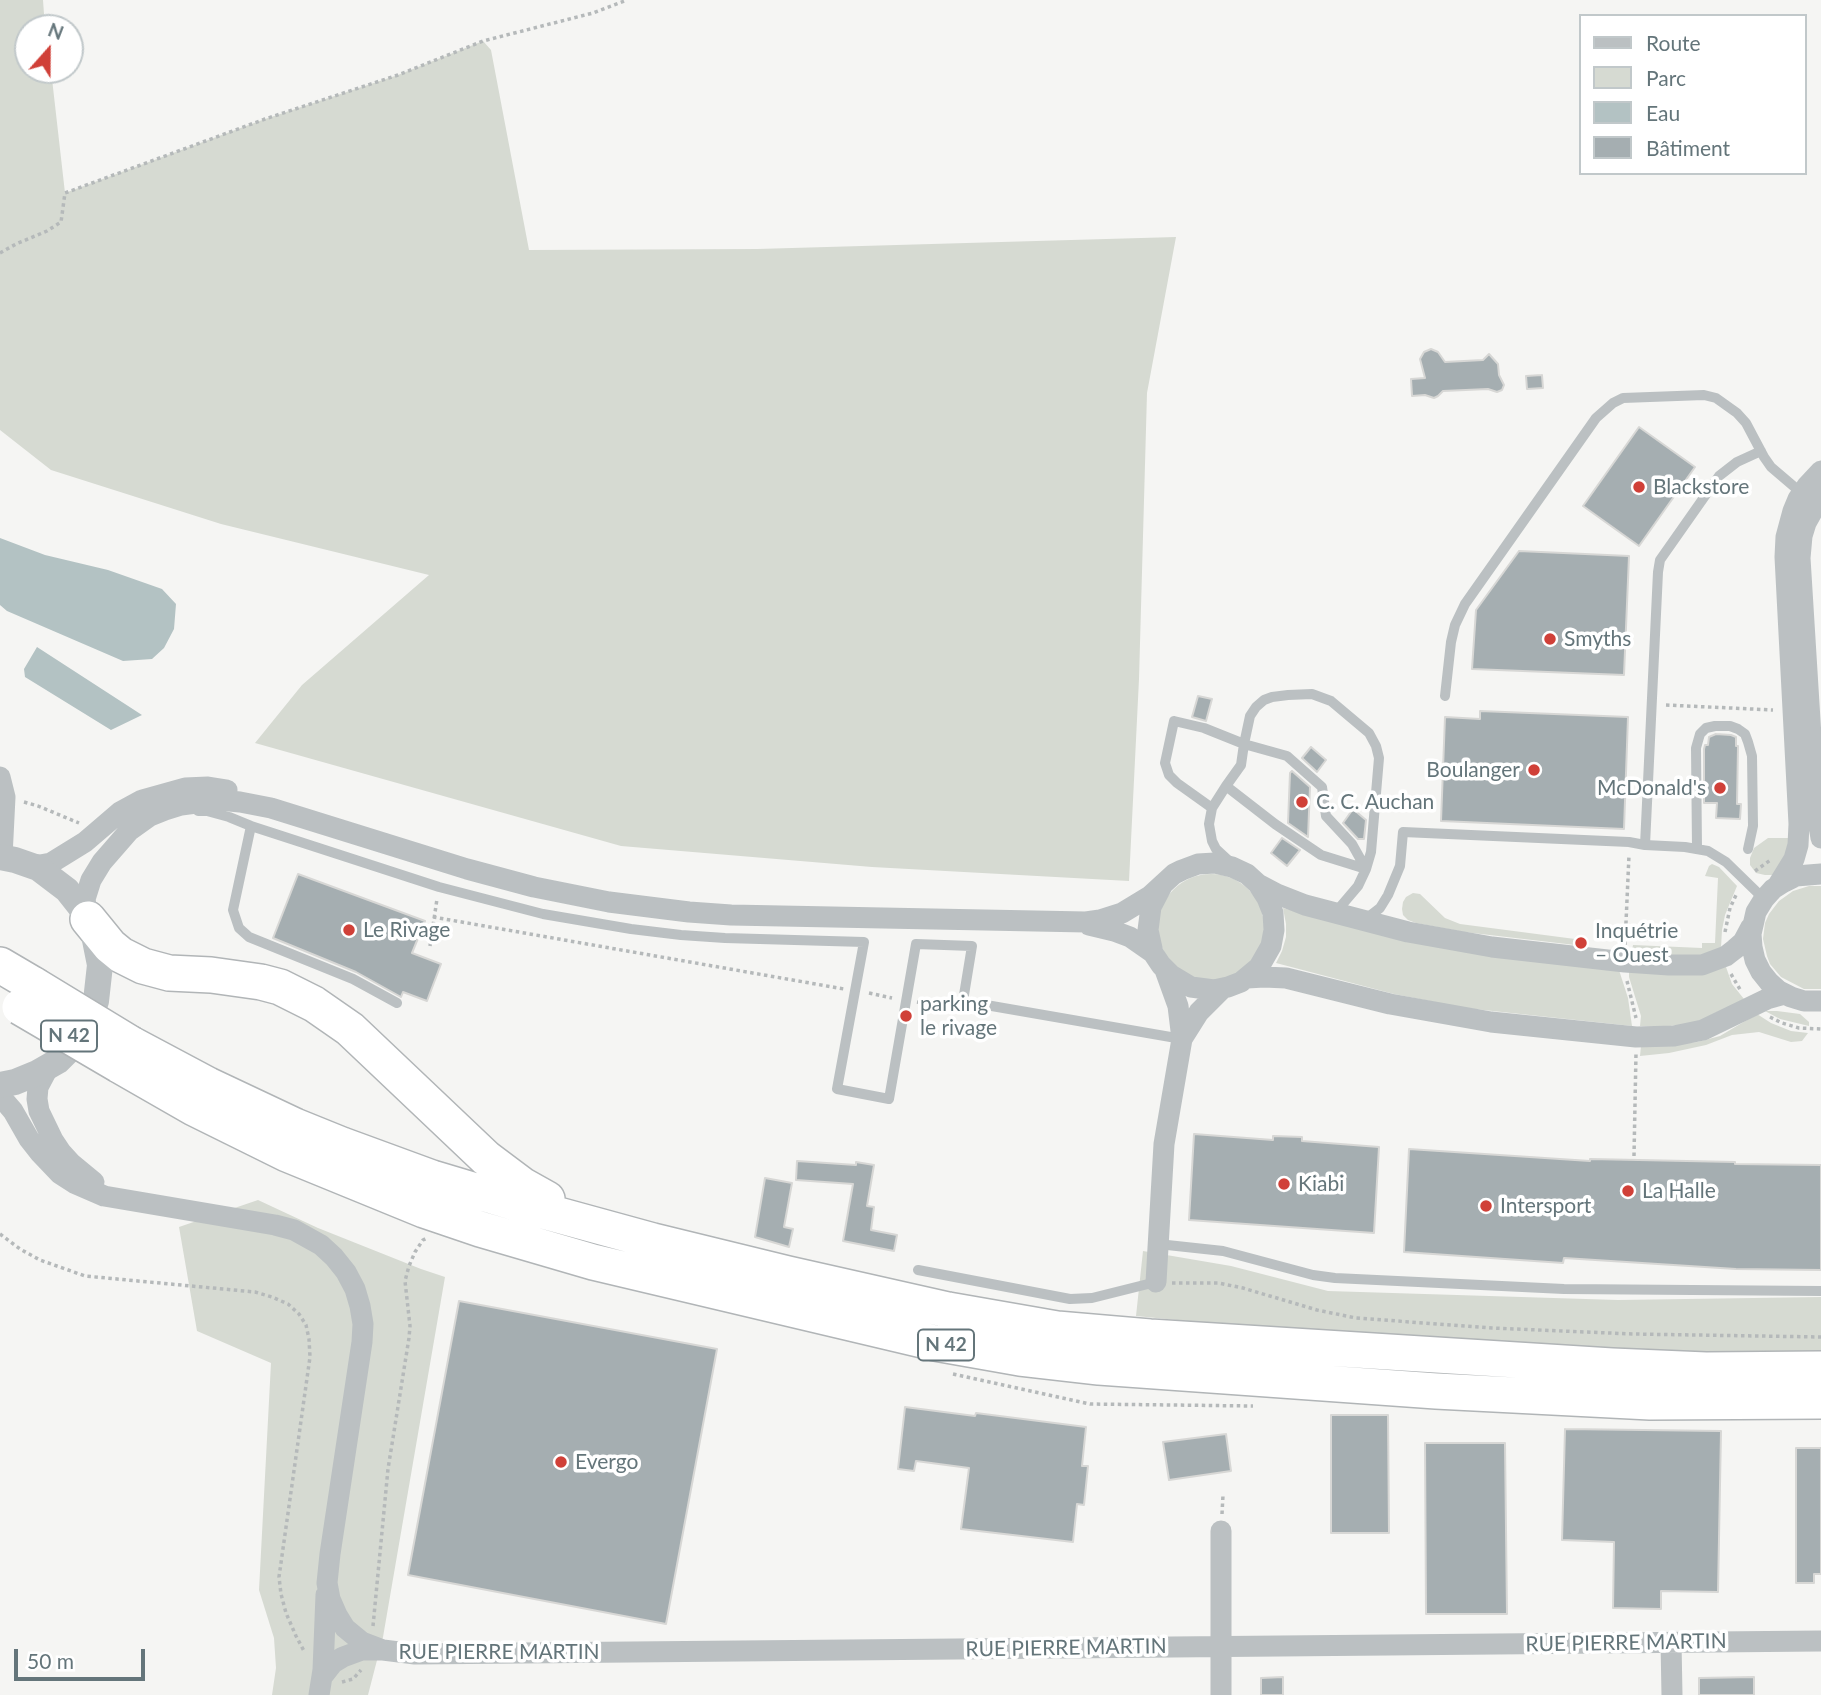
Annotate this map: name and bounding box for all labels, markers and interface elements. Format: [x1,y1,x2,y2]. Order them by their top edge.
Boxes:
north arrow [14,14,84,84]
legend [1580,14,1807,175]
text: N [45,17,67,44]
text: Route [1646,30,1701,55]
text: Parc [1646,65,1686,90]
text: Eau [1646,100,1680,125]
text: Bâtiment [1646,135,1730,160]
place label: Blackstore [1653,474,1749,500]
marker: Blackstore [1631,479,1647,495]
place label: Smyths [1564,626,1631,652]
marker: Smyths [1542,631,1558,647]
place label: Boulanger [1426,757,1520,783]
marker: Boulanger [1526,762,1542,778]
place label: McDonald's [1597,775,1706,801]
marker: McDonald's [1712,780,1728,796]
place label: C. C. Auchan [1316,789,1434,815]
marker: C. C. Auchan [1294,794,1310,810]
place label: Le Rivage [363,917,450,943]
place label: Inquétrie – Ouest [1595,918,1678,968]
marker: Le Rivage [341,922,357,938]
marker: Inquétrie – Ouest [1573,935,1589,951]
place label: parking le rivage [920,991,997,1041]
marker: parking le rivage [898,1008,914,1024]
road number: N 42 [41,1020,97,1052]
place label: Kiabi [1298,1171,1344,1197]
marker: Kiabi [1276,1176,1292,1192]
place label: La Halle [1642,1178,1716,1204]
marker: La Halle [1620,1183,1636,1199]
place label: Intersport [1500,1193,1591,1219]
marker: Intersport [1478,1198,1494,1214]
road number: N 42 [918,1330,974,1360]
place label: Evergo [575,1449,638,1475]
marker: Evergo [553,1454,569,1470]
street label: RUE PIERRE MARTIN [1525,1629,1727,1657]
street label: RUE PIERRE MARTIN [965,1634,1167,1662]
scale bar [18,1636,149,1680]
street label: RUE PIERRE MARTIN [398,1639,600,1665]
text: 50 m [27,1648,74,1673]

